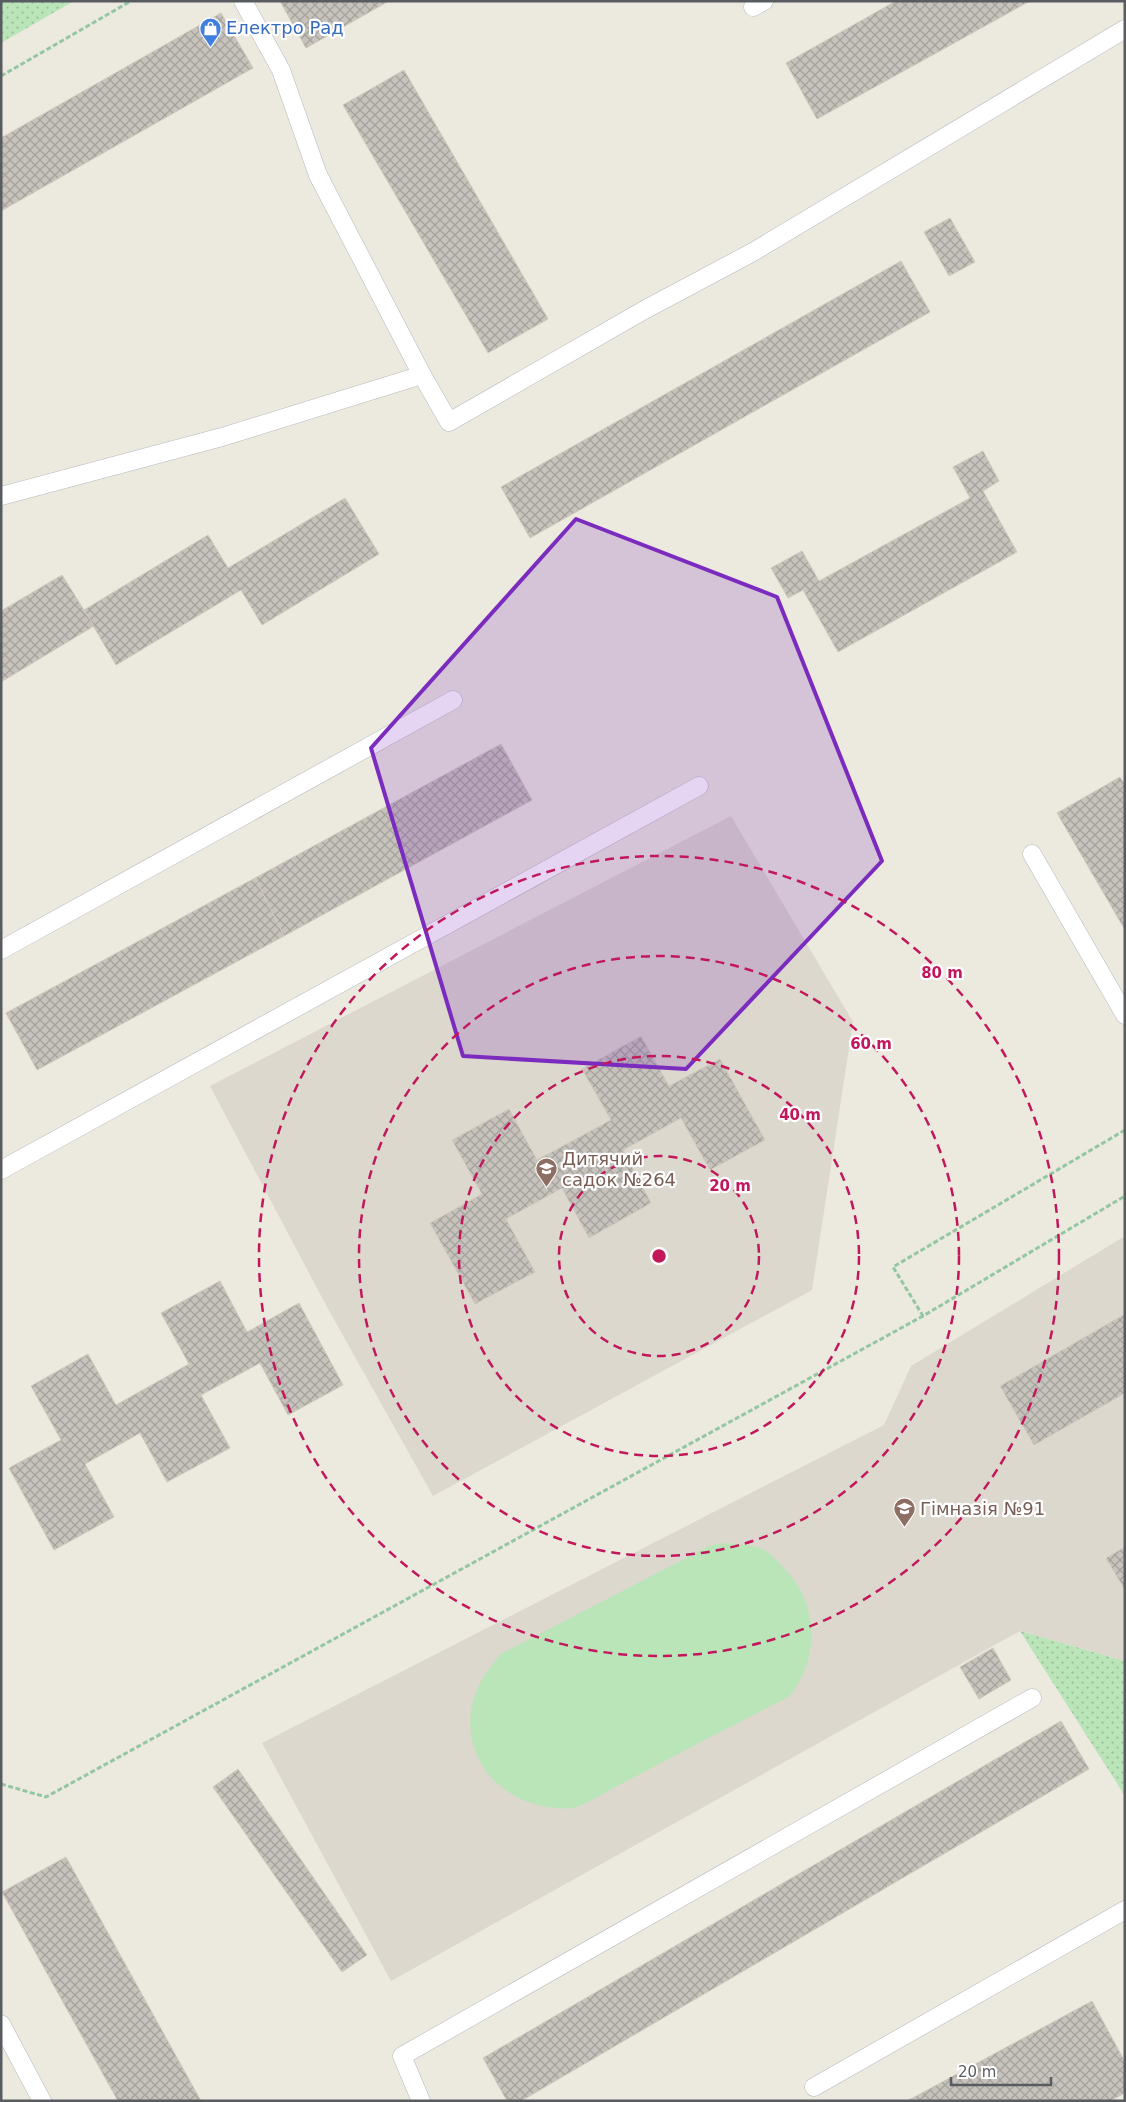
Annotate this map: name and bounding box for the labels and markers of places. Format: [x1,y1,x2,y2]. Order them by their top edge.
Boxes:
shop icon: Електро Рад [198,16,222,47]
place label: Електро Рад [226,17,344,38]
place label: Дитячий садок №264 [562,1148,676,1190]
school or university icon: Дитячий садок №264 [534,1157,558,1188]
centre of rings [650,1247,668,1265]
school or university icon: Гімназія №91 [892,1497,916,1528]
place label: Гімназія №91 [920,1498,1045,1519]

